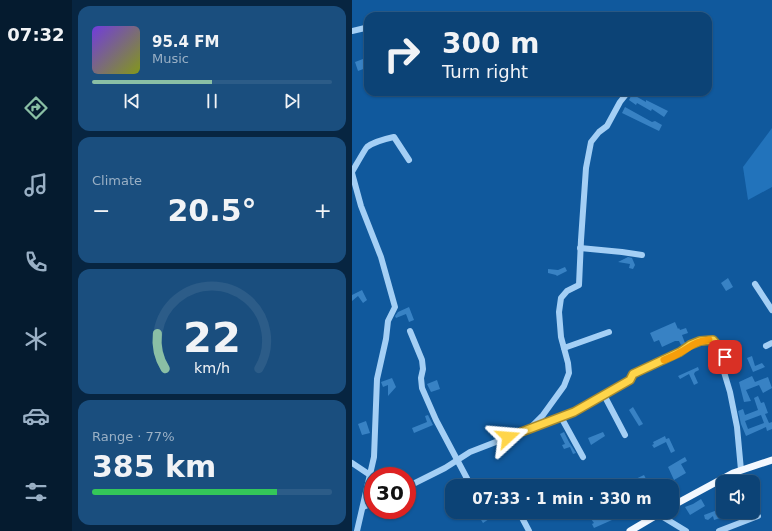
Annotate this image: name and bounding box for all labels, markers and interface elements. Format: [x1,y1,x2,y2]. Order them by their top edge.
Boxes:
text: 07:32 [7,24,65,45]
text: 300 m [442,27,539,60]
icon: right [376,28,428,80]
text: 95.4 FM [152,33,219,51]
text: Music [152,51,189,66]
text: Turn right [442,61,528,82]
icon: previous [121,90,143,112]
icon: pause [201,90,223,112]
icon: next [281,90,303,112]
icon: directions [22,94,50,122]
icon: music [22,171,50,199]
text: Climate [92,173,142,188]
text: 20.5° [167,193,257,228]
text: − [92,198,110,223]
text: + [314,198,332,223]
icon: phone [22,248,50,276]
text: 22 [183,313,241,362]
icon: climate [22,325,50,353]
pin [708,340,742,374]
icon: arrive [714,346,736,368]
text: km/h [194,360,230,376]
icon: car [22,402,50,430]
position arrow [487,416,529,458]
text: Range · 77% [92,429,175,444]
text: 385 km [92,449,216,484]
speed limit sign: 30 [364,467,416,519]
map controls [716,475,760,519]
button: sound [716,475,760,519]
icon: filters [22,478,50,506]
text: 07:33 · 1 min · 330 m [472,490,652,508]

